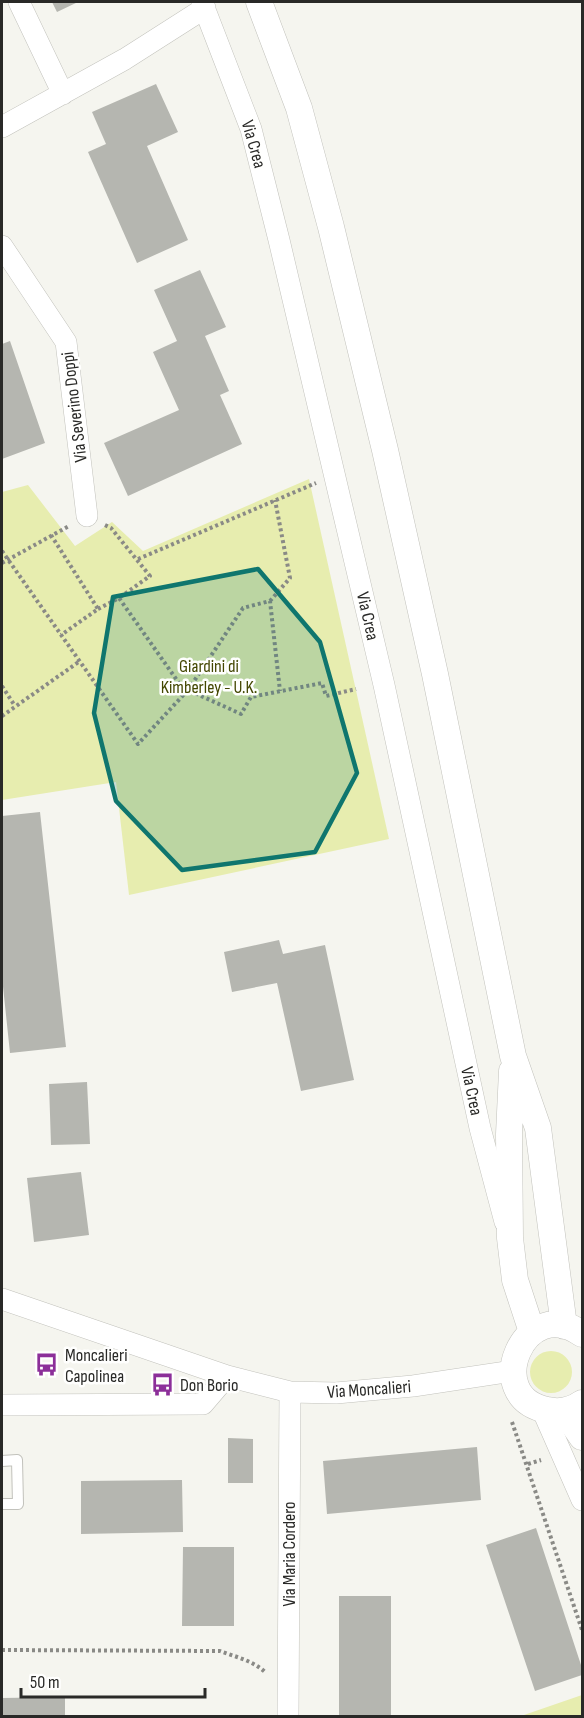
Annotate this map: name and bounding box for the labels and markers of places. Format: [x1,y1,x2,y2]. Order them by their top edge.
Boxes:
place label: Moncalieri Capolinea [65,1345,128,1387]
bus stop icon: Moncalieri Capolinea [34,1352,60,1378]
bus stop icon: Don Borio [149,1372,175,1398]
place label: Don Borio [180,1375,238,1396]

